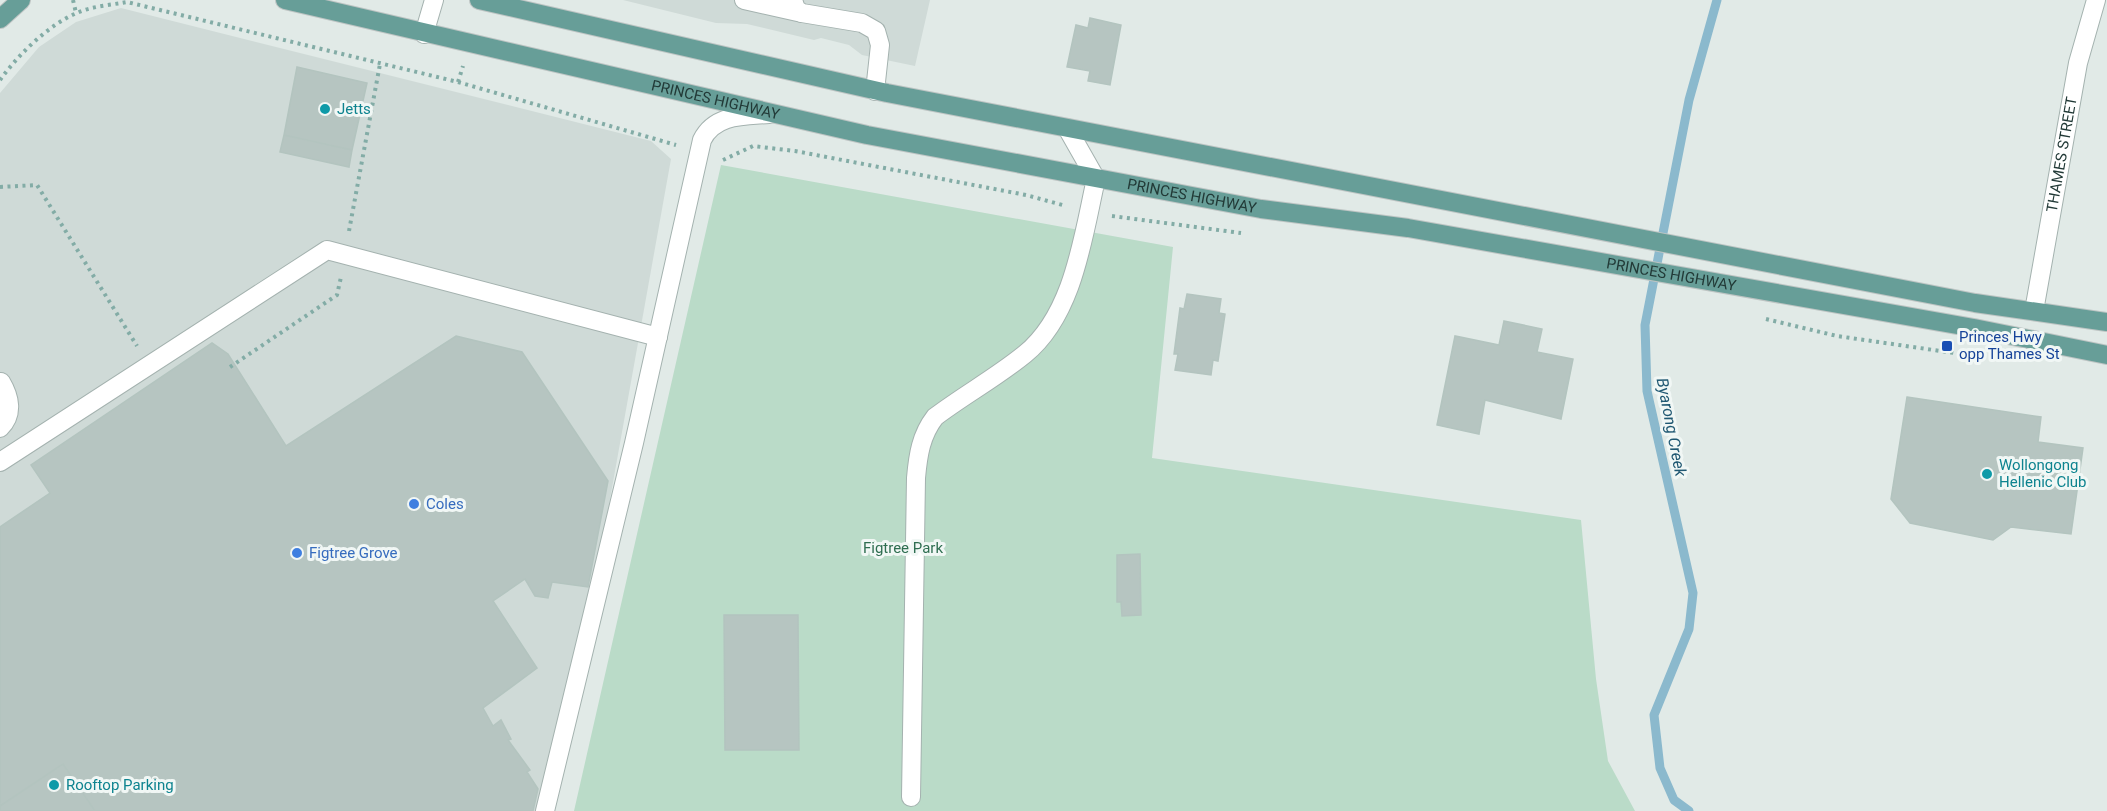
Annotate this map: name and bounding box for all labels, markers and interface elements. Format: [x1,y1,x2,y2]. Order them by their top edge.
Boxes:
street label: PRINCES HIGHWAY [650,76,782,123]
street label: THAMES STREET [2043,95,2081,214]
place label: Jetts [337,100,371,118]
marker: Jetts [318,102,332,116]
street label: PRINCES HIGHWAY [1126,175,1258,217]
street label: PRINCES HIGHWAY [1605,254,1738,295]
place label: Princes Hwy opp Thames St [1959,328,2060,363]
marker: Princes Hwy opp Thames St [1940,339,1954,353]
water label: Byarong Creek [1653,376,1691,479]
place label: Wollongong Hellenic Club [1999,456,2087,491]
marker: Wollongong Hellenic Club [1980,467,1994,481]
place label: Coles [426,495,464,513]
marker: Coles [407,497,421,511]
park label: Figtree Park [863,539,943,557]
place label: Figtree Grove [309,544,398,562]
marker: Figtree Grove [290,546,304,560]
place label: Rooftop Parking [66,776,174,794]
marker: Rooftop Parking [47,778,61,792]

